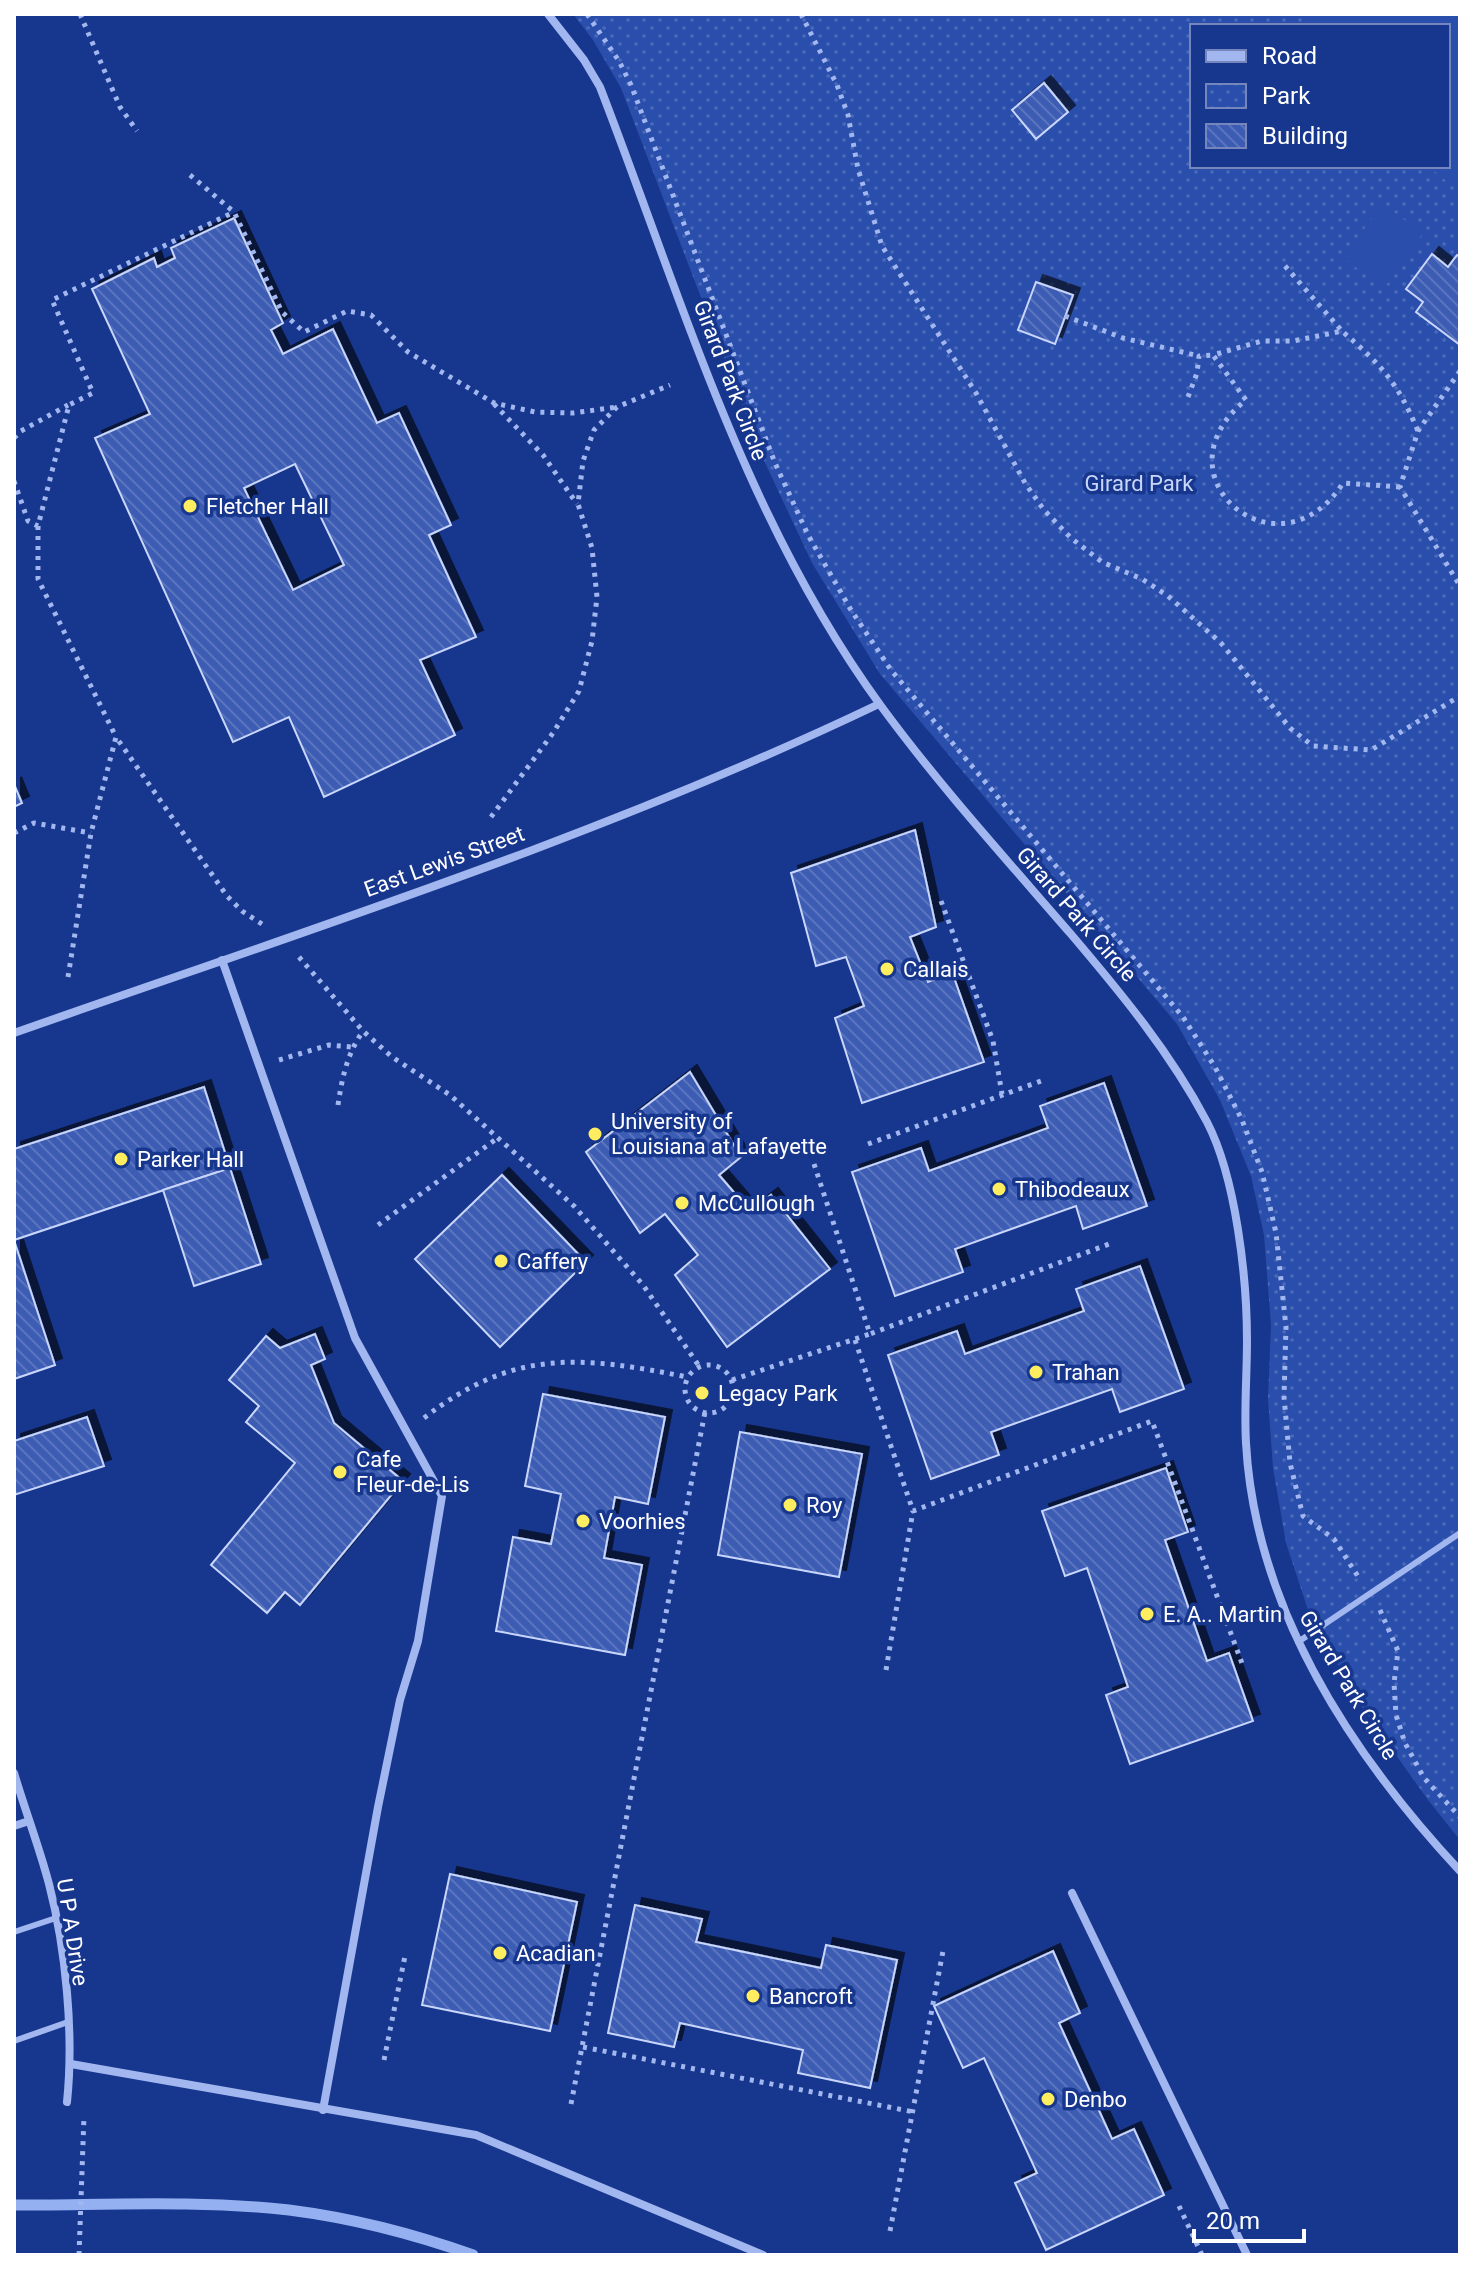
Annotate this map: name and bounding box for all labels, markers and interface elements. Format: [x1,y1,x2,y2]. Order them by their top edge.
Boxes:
legend [1190,24,1450,168]
text: Road [1262,42,1317,70]
text: Park [1262,82,1311,110]
text: Building [1262,122,1348,150]
street label: Girard Park Circle [688,296,773,464]
park label: Girard Park [1085,471,1194,496]
place label: Fletcher Hall [206,494,329,519]
marker: Fletcher Hall [181,497,199,515]
street label: East Lewis Street [361,821,528,902]
street label: Girard Park Circle [1012,842,1142,987]
place label: Callais [903,957,969,982]
marker: Callais [878,960,896,978]
place label: University of Louisiana at Lafayette [611,1109,827,1159]
marker: University of Louisiana at Lafayette [586,1125,604,1143]
place label: Parker Hall [137,1147,244,1172]
marker: Parker Hall [112,1150,130,1168]
place label: Thibodeaux [1015,1177,1130,1202]
marker: Thibodeaux [990,1180,1008,1198]
place label: McCullough [698,1191,815,1216]
marker: McCullough [673,1194,691,1212]
place label: Caffery [517,1249,589,1274]
marker: Caffery [492,1252,510,1270]
place label: Trahan [1052,1360,1120,1385]
marker: Trahan [1027,1363,1045,1381]
place label: Legacy Park [718,1381,838,1406]
marker: Legacy Park [693,1384,711,1402]
place label: Cafe Fleur-de-Lis [356,1447,470,1497]
marker: Cafe Fleur-de-Lis [331,1463,349,1481]
place label: Roy [806,1493,843,1518]
marker: Roy [781,1496,799,1514]
place label: Voorhies [599,1509,686,1534]
marker: Voorhies [574,1512,592,1530]
place label: E. A.. Martin [1163,1602,1282,1627]
marker: E. A.. Martin [1138,1605,1156,1623]
street label: Girard Park Circle [1294,1606,1403,1764]
street label: U P A Drive [52,1877,93,1988]
place label: Acadian [516,1941,596,1966]
marker: Acadian [491,1944,509,1962]
place label: Bancroft [769,1984,853,2009]
marker: Bancroft [744,1987,762,2005]
place label: Denbo [1064,2087,1127,2112]
marker: Denbo [1039,2090,1057,2108]
scale bar [1194,2193,1304,2243]
text: 20 m [1206,2207,1260,2235]

